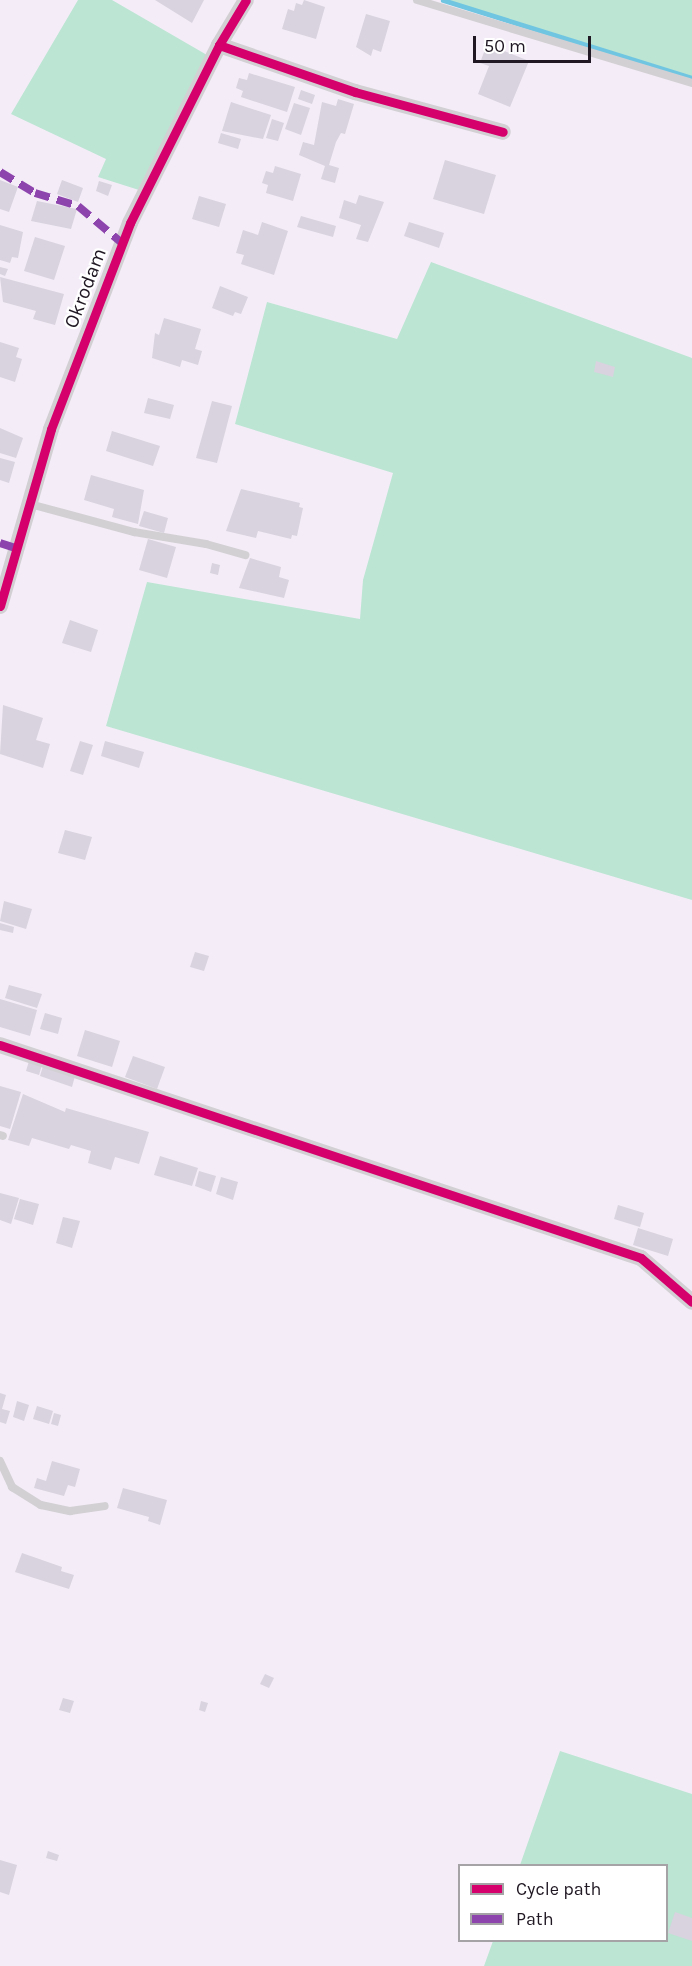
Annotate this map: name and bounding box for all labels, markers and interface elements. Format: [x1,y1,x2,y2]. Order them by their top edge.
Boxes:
scale bar [476,24,594,62]
text: 50 m [484,35,526,57]
street label: Okrodam [59,245,111,331]
legend [458,1864,668,1942]
text: Cycle path [516,1878,601,1900]
text: Path [516,1908,554,1930]

